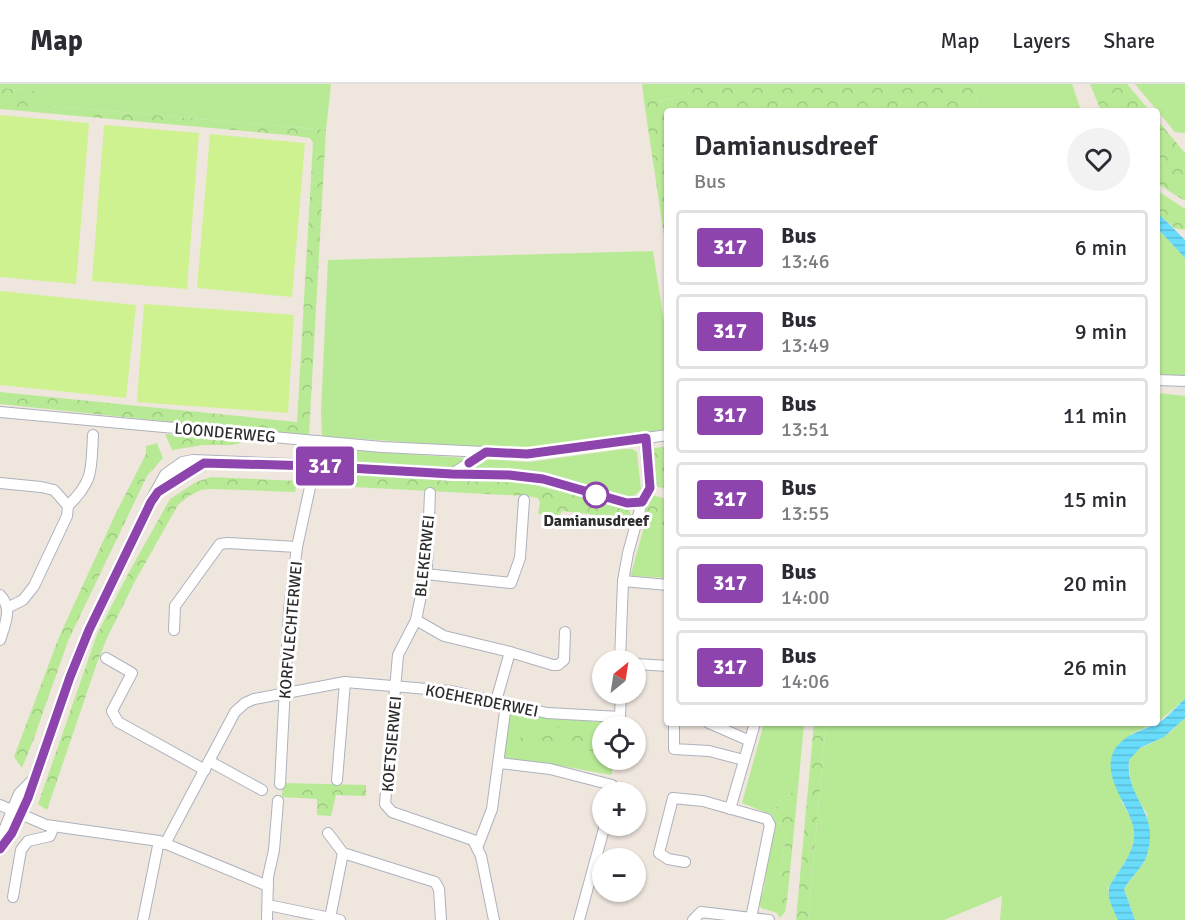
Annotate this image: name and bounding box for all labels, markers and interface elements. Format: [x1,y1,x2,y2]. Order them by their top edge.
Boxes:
text: Map [30,24,83,58]
text: Map [941,28,979,54]
text: Layers [1012,28,1070,54]
text: Share [1103,28,1155,54]
button: heart [1067,128,1130,191]
text: Damianusdreef [694,129,877,163]
text: Bus [694,169,726,194]
text: Bus [781,222,816,249]
text: 317 [713,234,747,260]
text: 6 min [1075,234,1127,261]
text: 13:46 [781,249,830,274]
text: Bus [781,306,816,333]
text: 317 [713,318,747,344]
text: 9 min [1075,318,1127,345]
text: 13:49 [781,333,830,358]
text: Bus [781,390,816,417]
text: 317 [713,402,747,428]
text: 11 min [1063,402,1127,429]
text: 13:51 [781,417,830,442]
street label: LOONDERWEG [173,419,276,447]
line badge: 317 [290,446,360,485]
text: 317 [308,453,342,479]
text: Bus [781,474,816,501]
marker: Damianusdreef [583,482,609,508]
text: 317 [713,486,747,512]
text: 15 min [1063,486,1127,513]
text: 13:55 [781,501,830,526]
place label: Damianusdreef [543,511,650,531]
street label: BLEKERWEI [411,514,439,598]
text: Bus [781,558,816,585]
street label: KORFVLECHTERWEI [275,560,307,700]
text: 317 [713,570,747,596]
text: 20 min [1063,570,1127,597]
text: 14:00 [781,585,830,610]
text: Bus [781,642,816,669]
north arrow [592,650,646,704]
map controls [592,650,646,902]
text: 317 [713,654,747,680]
text: 26 min [1063,654,1127,681]
text: 14:06 [781,669,830,694]
street label: KOEHERDERWEI [424,680,540,722]
street label: KOETSIERWEI [378,695,406,793]
button: locate [592,716,646,770]
button: + [592,782,646,836]
button: − [592,848,646,902]

